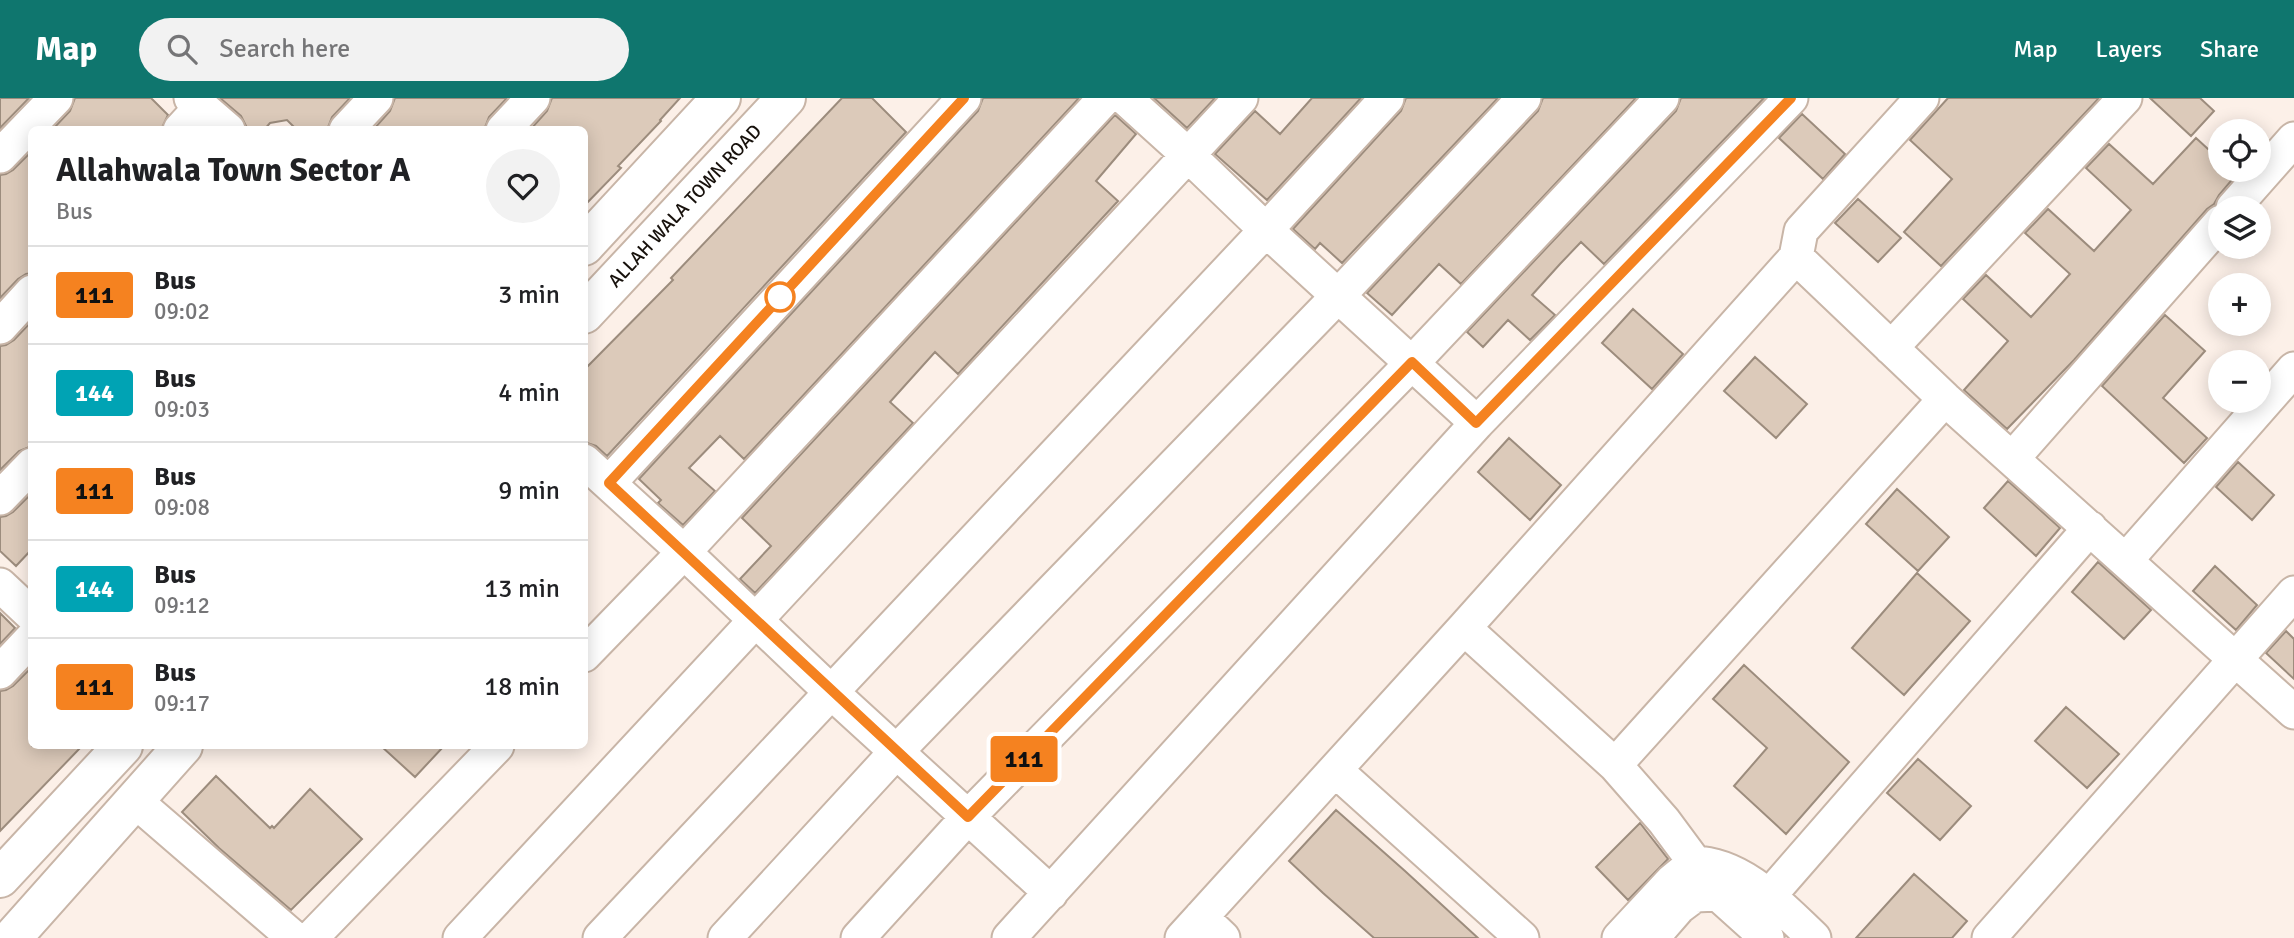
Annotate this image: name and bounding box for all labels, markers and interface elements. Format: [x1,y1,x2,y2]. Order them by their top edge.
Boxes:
search box [139,18,629,81]
text: Map [35,29,97,70]
icon: search [163,30,201,68]
text: Search here [219,33,350,65]
text: Map [2013,34,2058,64]
text: Layers [2096,34,2162,64]
text: Share [2200,34,2259,64]
street label: ALLAH WALA TOWN ROAD [603,119,767,293]
map controls [2208,119,2271,413]
button: locate [2208,119,2271,182]
button: heart [486,149,560,223]
text: Allahwala Town Sector A [56,150,411,191]
button: layers [2208,196,2271,259]
text: Bus [56,197,93,226]
text: Bus [154,265,196,297]
button: + [2208,273,2271,336]
text: 3 min [498,279,560,311]
text: 111 [75,280,114,310]
unlabelled marker [765,282,795,312]
text: 09:02 [154,297,210,326]
button: − [2208,350,2271,413]
text: Bus [154,363,196,395]
text: 4 min [498,377,560,409]
text: 144 [75,378,114,408]
text: 09:03 [154,395,210,424]
text: Bus [154,461,196,493]
text: 9 min [498,475,560,507]
text: 111 [75,476,114,506]
text: 09:08 [154,493,210,522]
text: Bus [154,559,196,591]
text: 13 min [484,573,560,605]
text: 144 [75,574,114,604]
text: 09:12 [154,591,210,620]
text: Bus [154,657,196,689]
text: 18 min [484,671,560,703]
text: 111 [75,672,114,702]
text: 09:17 [154,689,210,718]
line badge: 111 [984,736,1064,782]
text: 111 [1005,744,1043,774]

